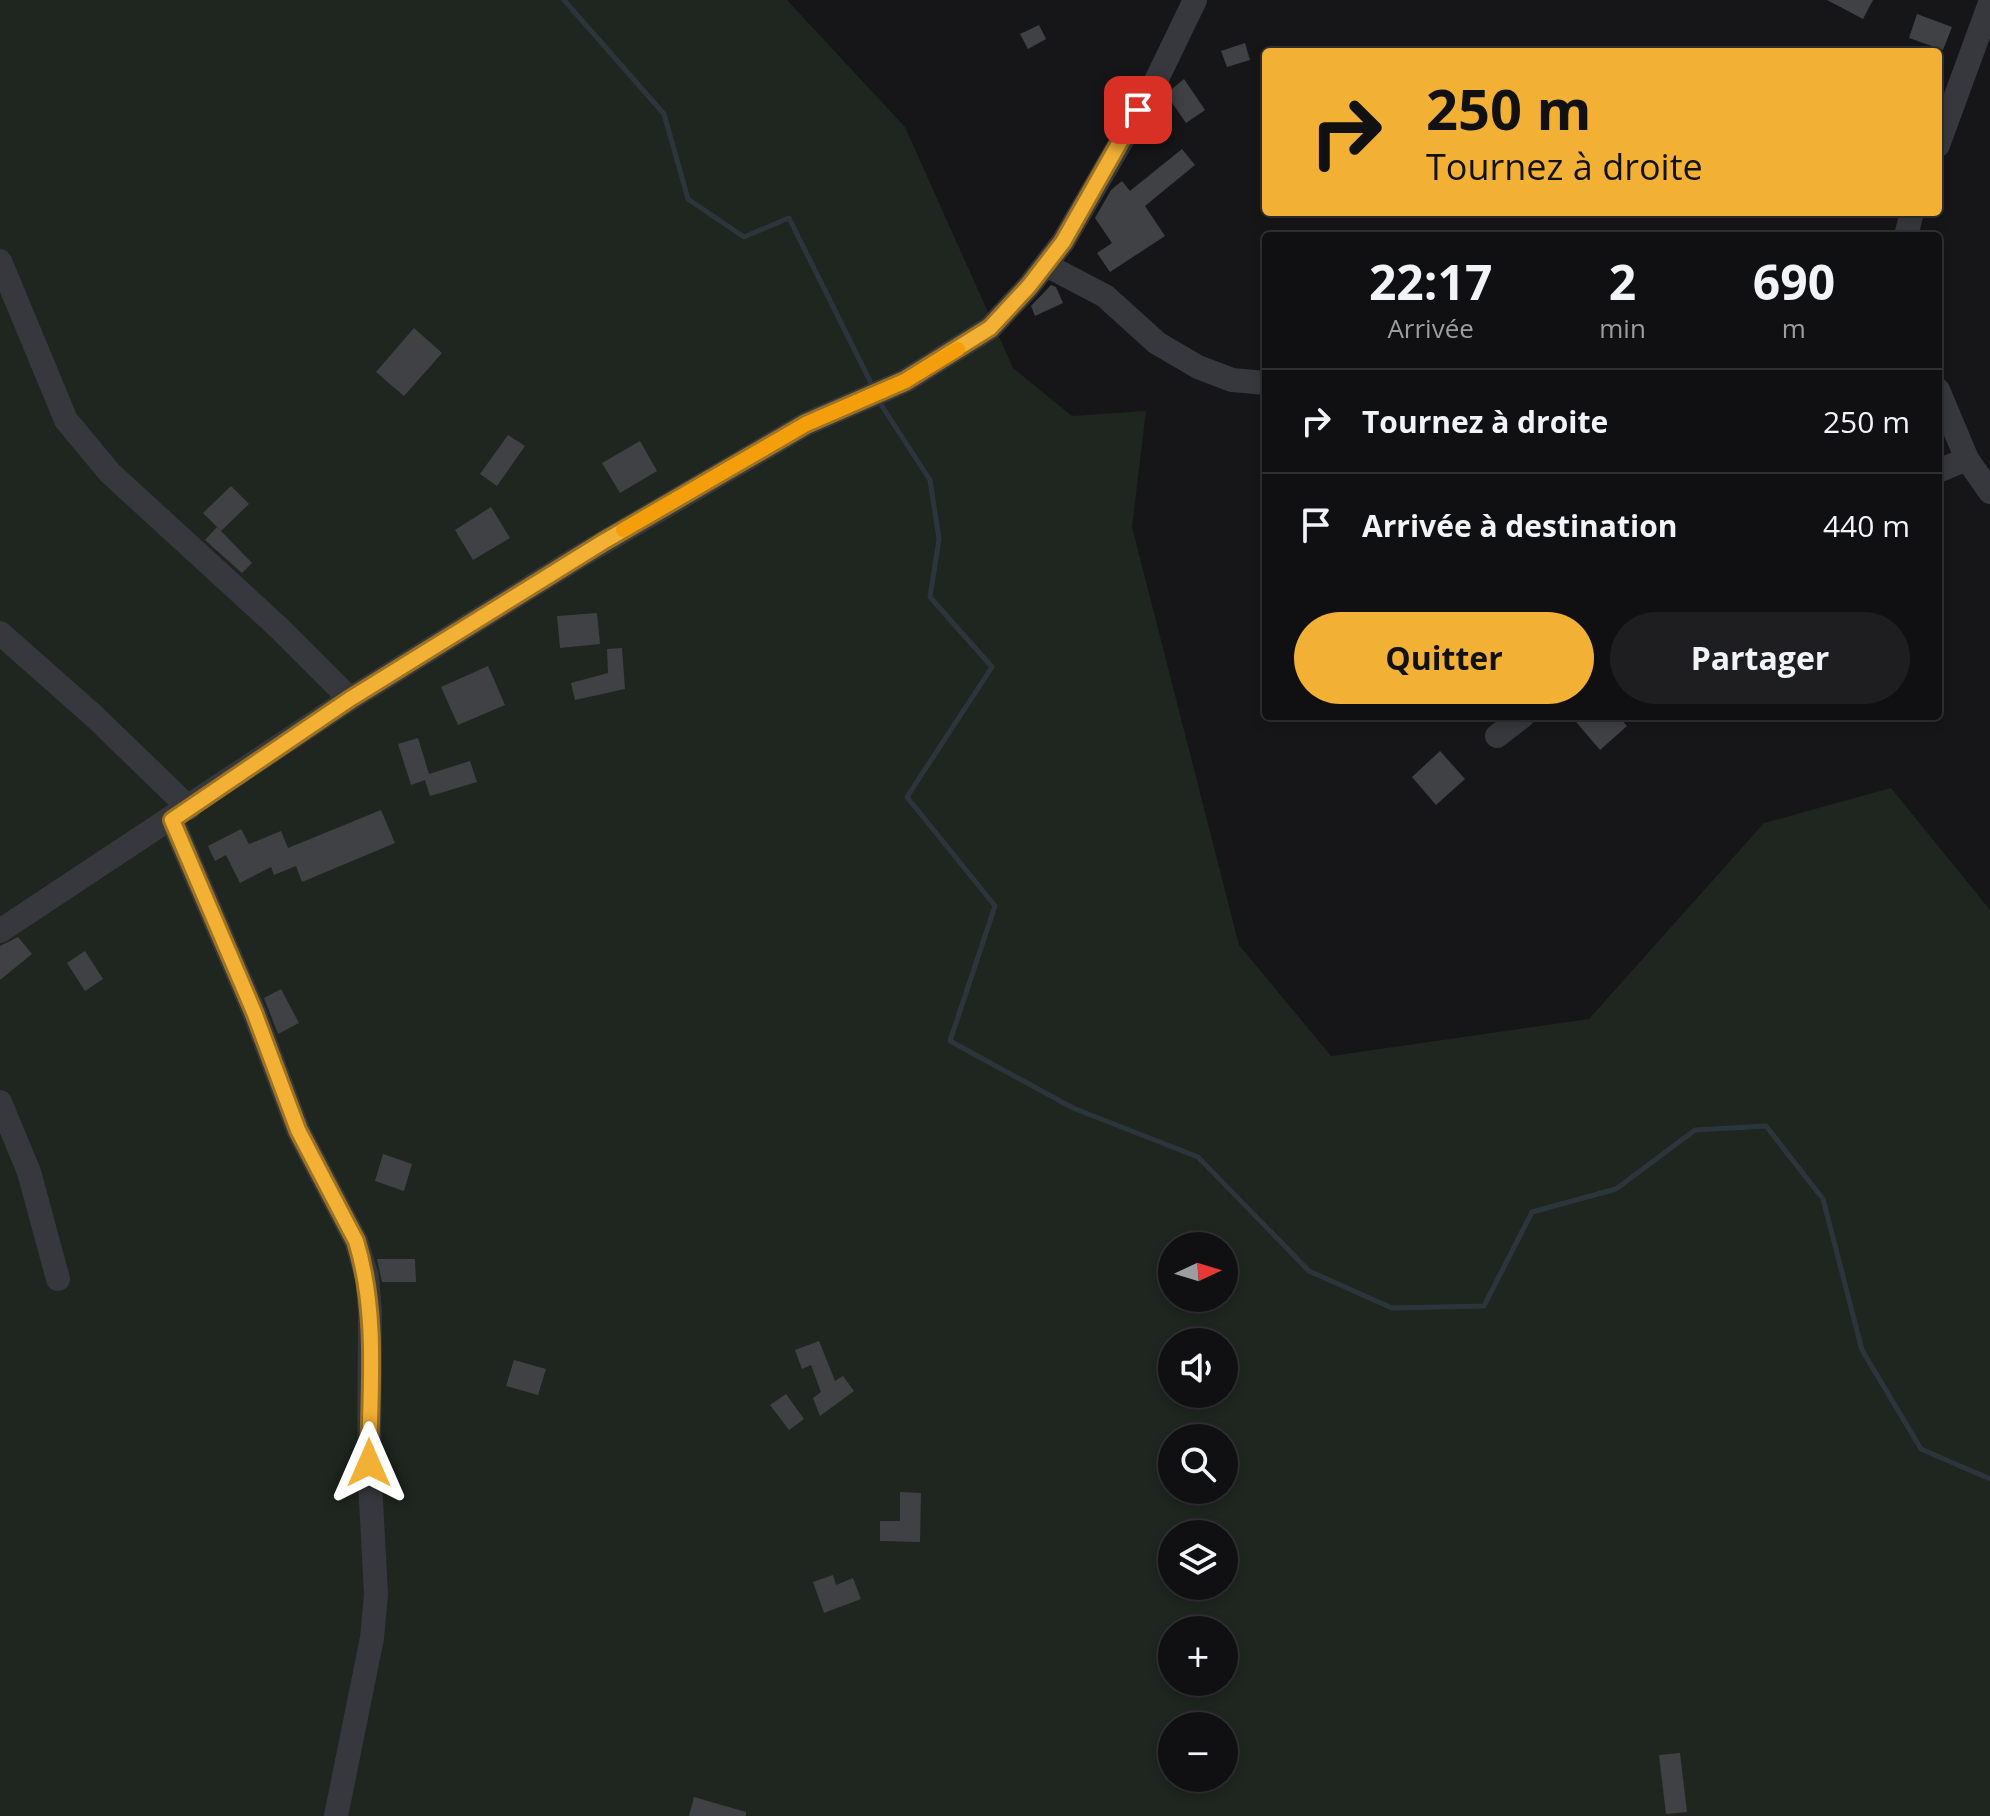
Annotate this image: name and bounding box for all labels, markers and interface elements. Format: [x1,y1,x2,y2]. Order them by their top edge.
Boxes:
text: 250 m [1426,70,1592,146]
pin [1104,76,1172,144]
icon: right [1294,80,1398,184]
icon: arrive [1116,88,1160,132]
text: Tournez à droite [1426,142,1703,191]
text: 22:17 [1369,249,1492,314]
text: 2 [1609,249,1636,314]
text: 690 [1753,249,1835,314]
text: Arrivée [1387,310,1474,346]
text: min [1599,310,1646,346]
text: m [1782,310,1806,346]
icon: right [1294,399,1338,443]
text: Tournez à droite [1362,401,1608,442]
text: 250 m [1823,401,1910,442]
icon: arrive [1294,503,1338,547]
text: Arrivée à destination [1362,505,1677,546]
text: 440 m [1823,505,1910,546]
button: Quitter [1294,612,1594,704]
button: Partager [1610,612,1910,704]
north arrow [1158,1232,1238,1312]
map controls [1158,1232,1238,1792]
button: sound [1158,1328,1238,1408]
position arrow [327,1421,411,1505]
button: search [1158,1424,1238,1504]
button: layers [1158,1520,1238,1600]
button: + [1158,1616,1238,1696]
button: − [1158,1712,1238,1792]

